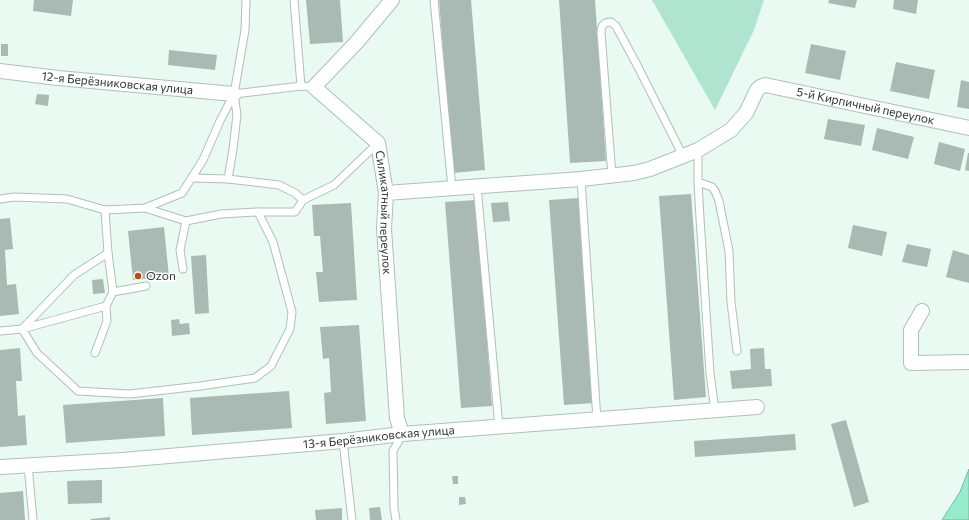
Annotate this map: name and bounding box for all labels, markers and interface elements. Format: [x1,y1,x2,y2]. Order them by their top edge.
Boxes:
street label: 12-я Берёзниковская улица [41,68,194,96]
street label: 5-й Кирпичный переулок [795,84,937,127]
street label: Силикатный переулок [373,149,395,276]
place label: Ozon [146,268,176,282]
marker: Ozon [133,271,143,281]
street label: 13-я Берёзниковская улица [302,422,455,450]

